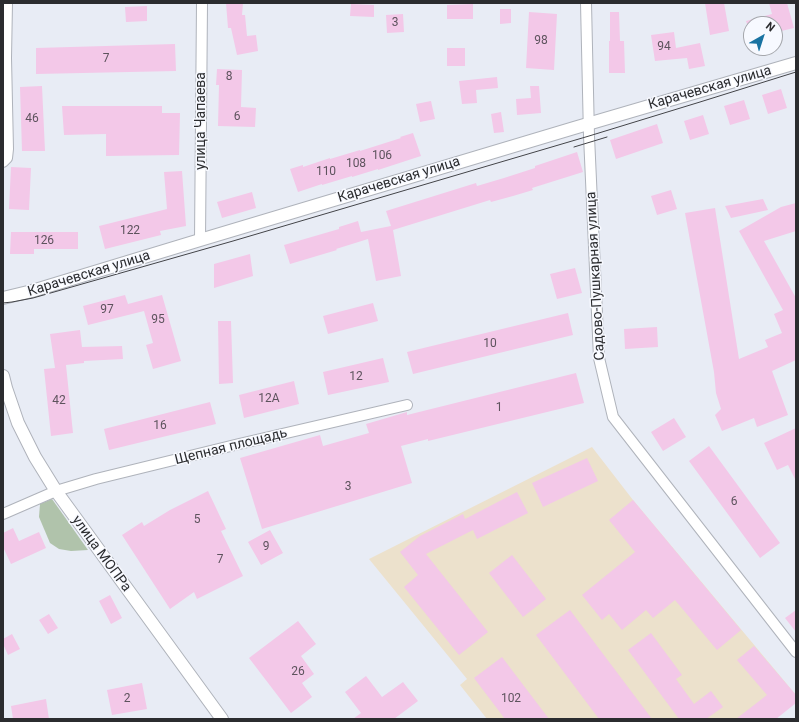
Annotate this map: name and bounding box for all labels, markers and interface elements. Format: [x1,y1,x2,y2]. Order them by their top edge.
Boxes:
house number: 3 [392,16,398,30]
north arrow [743,16,783,56]
text: N [763,20,777,35]
house number: 98 [534,34,548,48]
house number: 94 [657,40,671,54]
house number: 7 [103,52,109,66]
street label: Карачевская улица [647,62,773,114]
house number: 8 [226,70,232,84]
street label: улица Чапаева [193,72,209,170]
house number: 6 [234,110,240,124]
house number: 46 [25,112,39,126]
house number: 106 [372,149,392,163]
street label: Карачевская улица [336,153,462,207]
house number: 108 [346,157,366,171]
house number: 110 [316,165,336,179]
street label: Садово-Пушкарная улица [583,191,609,361]
house number: 122 [120,224,140,238]
house number: 126 [34,234,54,248]
street label: Карачевская улица [26,247,152,301]
house number: 97 [100,303,114,317]
house number: 95 [151,313,165,327]
house number: 10 [483,337,497,351]
house number: 12 [349,370,363,384]
house number: 12А [258,392,280,406]
house number: 42 [52,394,66,408]
house number: 1 [496,401,502,415]
house number: 16 [153,419,167,433]
street label: Щепная площадь [173,425,289,469]
house number: 3 [345,480,351,494]
house number: 6 [731,495,737,509]
street label: улица МОПРа [68,513,134,595]
house number: 5 [194,513,200,527]
house number: 9 [263,540,269,554]
house number: 7 [217,553,223,567]
house number: 26 [291,665,305,679]
house number: 2 [124,692,130,706]
house number: 102 [501,692,521,706]

